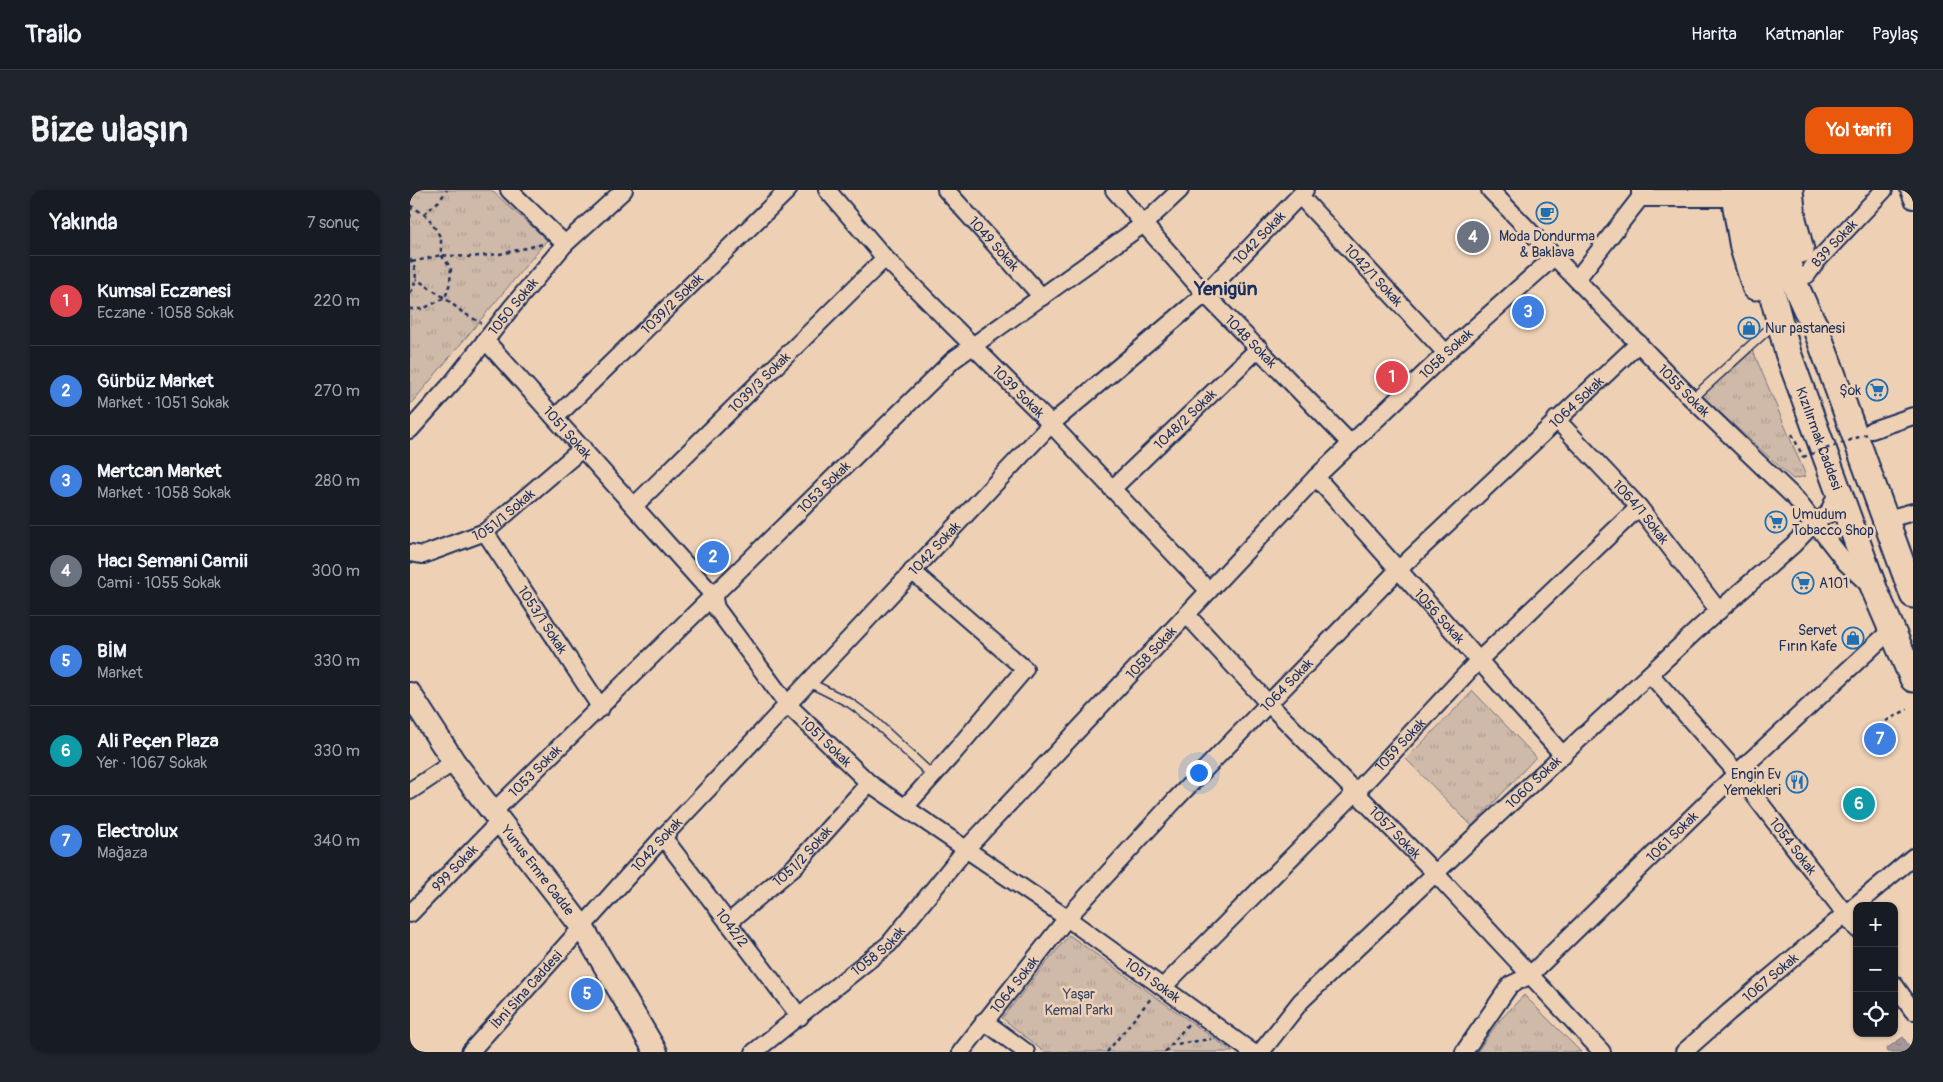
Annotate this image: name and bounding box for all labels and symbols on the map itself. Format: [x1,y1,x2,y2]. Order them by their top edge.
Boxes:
cafe icon: Moda Dondurma & Baklava [1535,201,1559,225]
street label: 1042 Sokak [1229,207,1289,268]
street label: 1049 Sokak [965,213,1023,274]
street label: 839 Sokak [1807,216,1861,270]
pin: 4 [1457,218,1489,256]
place label: Moda Dondurma & Baklava [1499,228,1595,261]
street label: 1042/1 Sokak [1341,241,1407,310]
street label: 1039/2 Sokak [637,270,706,338]
street label: 1050 Sokak [485,274,542,338]
district label: Yenigün [1193,277,1258,301]
pin: 3 [1512,293,1544,331]
street label: 1048 Sokak [1221,311,1281,371]
shop icon: Nur pastanesi [1737,316,1761,340]
place label: Nur pastanesi [1765,320,1845,337]
street label: 1058 Sokak [1416,325,1476,383]
street label: 1039/3 Sokak [725,348,794,416]
pin: 1 [1376,358,1408,396]
street label: 1055 Sokak [1654,361,1714,420]
street label: 1039 Sokak [989,362,1048,421]
street label: 1064 Sokak [1546,372,1607,432]
supermarket icon: Şok [1865,378,1889,402]
place label: Şok [1839,382,1861,399]
street label: Kızılırmak Caddesi [1793,384,1846,492]
street label: 1048/2 Sokak [1150,385,1220,453]
street label: 1051 Sokak [540,403,596,462]
street label: 1053 Sokak [794,457,854,517]
street label: 1064/1 Sokak [1609,476,1673,548]
street label: 1051/1 Sokak [470,485,538,545]
place label: Umudum Tobacco Shop [1792,506,1874,539]
supermarket icon: Umudum Tobacco Shop [1764,510,1788,534]
street label: 1042 Sokak [905,518,964,579]
pin: 2 [697,538,729,576]
supermarket icon: A101 [1791,571,1815,595]
place label: A101 [1819,575,1849,592]
street label: 1053/1 Sokak [514,582,571,657]
street label: 1056 Sokak [1411,585,1468,647]
street label: 1058 Sokak [1122,622,1180,683]
place label: Servet Fırın Kafe [1778,622,1837,655]
shop icon: Servet Fırın Kafe [1841,626,1865,650]
street label: 1064 Sokak [1257,654,1316,715]
street label: 1051 Sokak [797,713,855,770]
street label: 1059 Sokak [1371,714,1429,775]
pin: 7 [1864,720,1896,758]
street label: 1053 Sokak [505,741,565,801]
street label: 1060 Sokak [1502,752,1565,812]
your location [1186,760,1212,786]
place label: Engin Ev Yemekleri [1723,766,1781,799]
restaurant icon: Engin Ev Yemekleri [1785,770,1809,794]
pin: 6 [1843,785,1875,823]
street label: 1057 Sokak [1366,803,1425,862]
street label: 1061 Sokak [1642,807,1701,866]
street label: 1042 Sokak [627,814,686,875]
street label: 1054 Sokak [1766,814,1821,878]
street label: Yunus Emre Cadde [497,821,578,919]
street label: 1051/2 Sokak [769,822,835,890]
street label: 999 Sokak [428,841,481,895]
street label: 1042/2 [712,905,752,950]
street label: 1058 Sokak [848,923,909,980]
street label: İbni Sina Caddesi [487,947,566,1032]
street label: 1067 Sokak [1739,949,1802,1006]
street label: 1064 Sokak [987,952,1042,1017]
street label: 1051 Sokak [1121,954,1184,1006]
pin: 5 [571,975,603,1013]
park label: Yaşar Kemal Parkı [1045,986,1113,1019]

